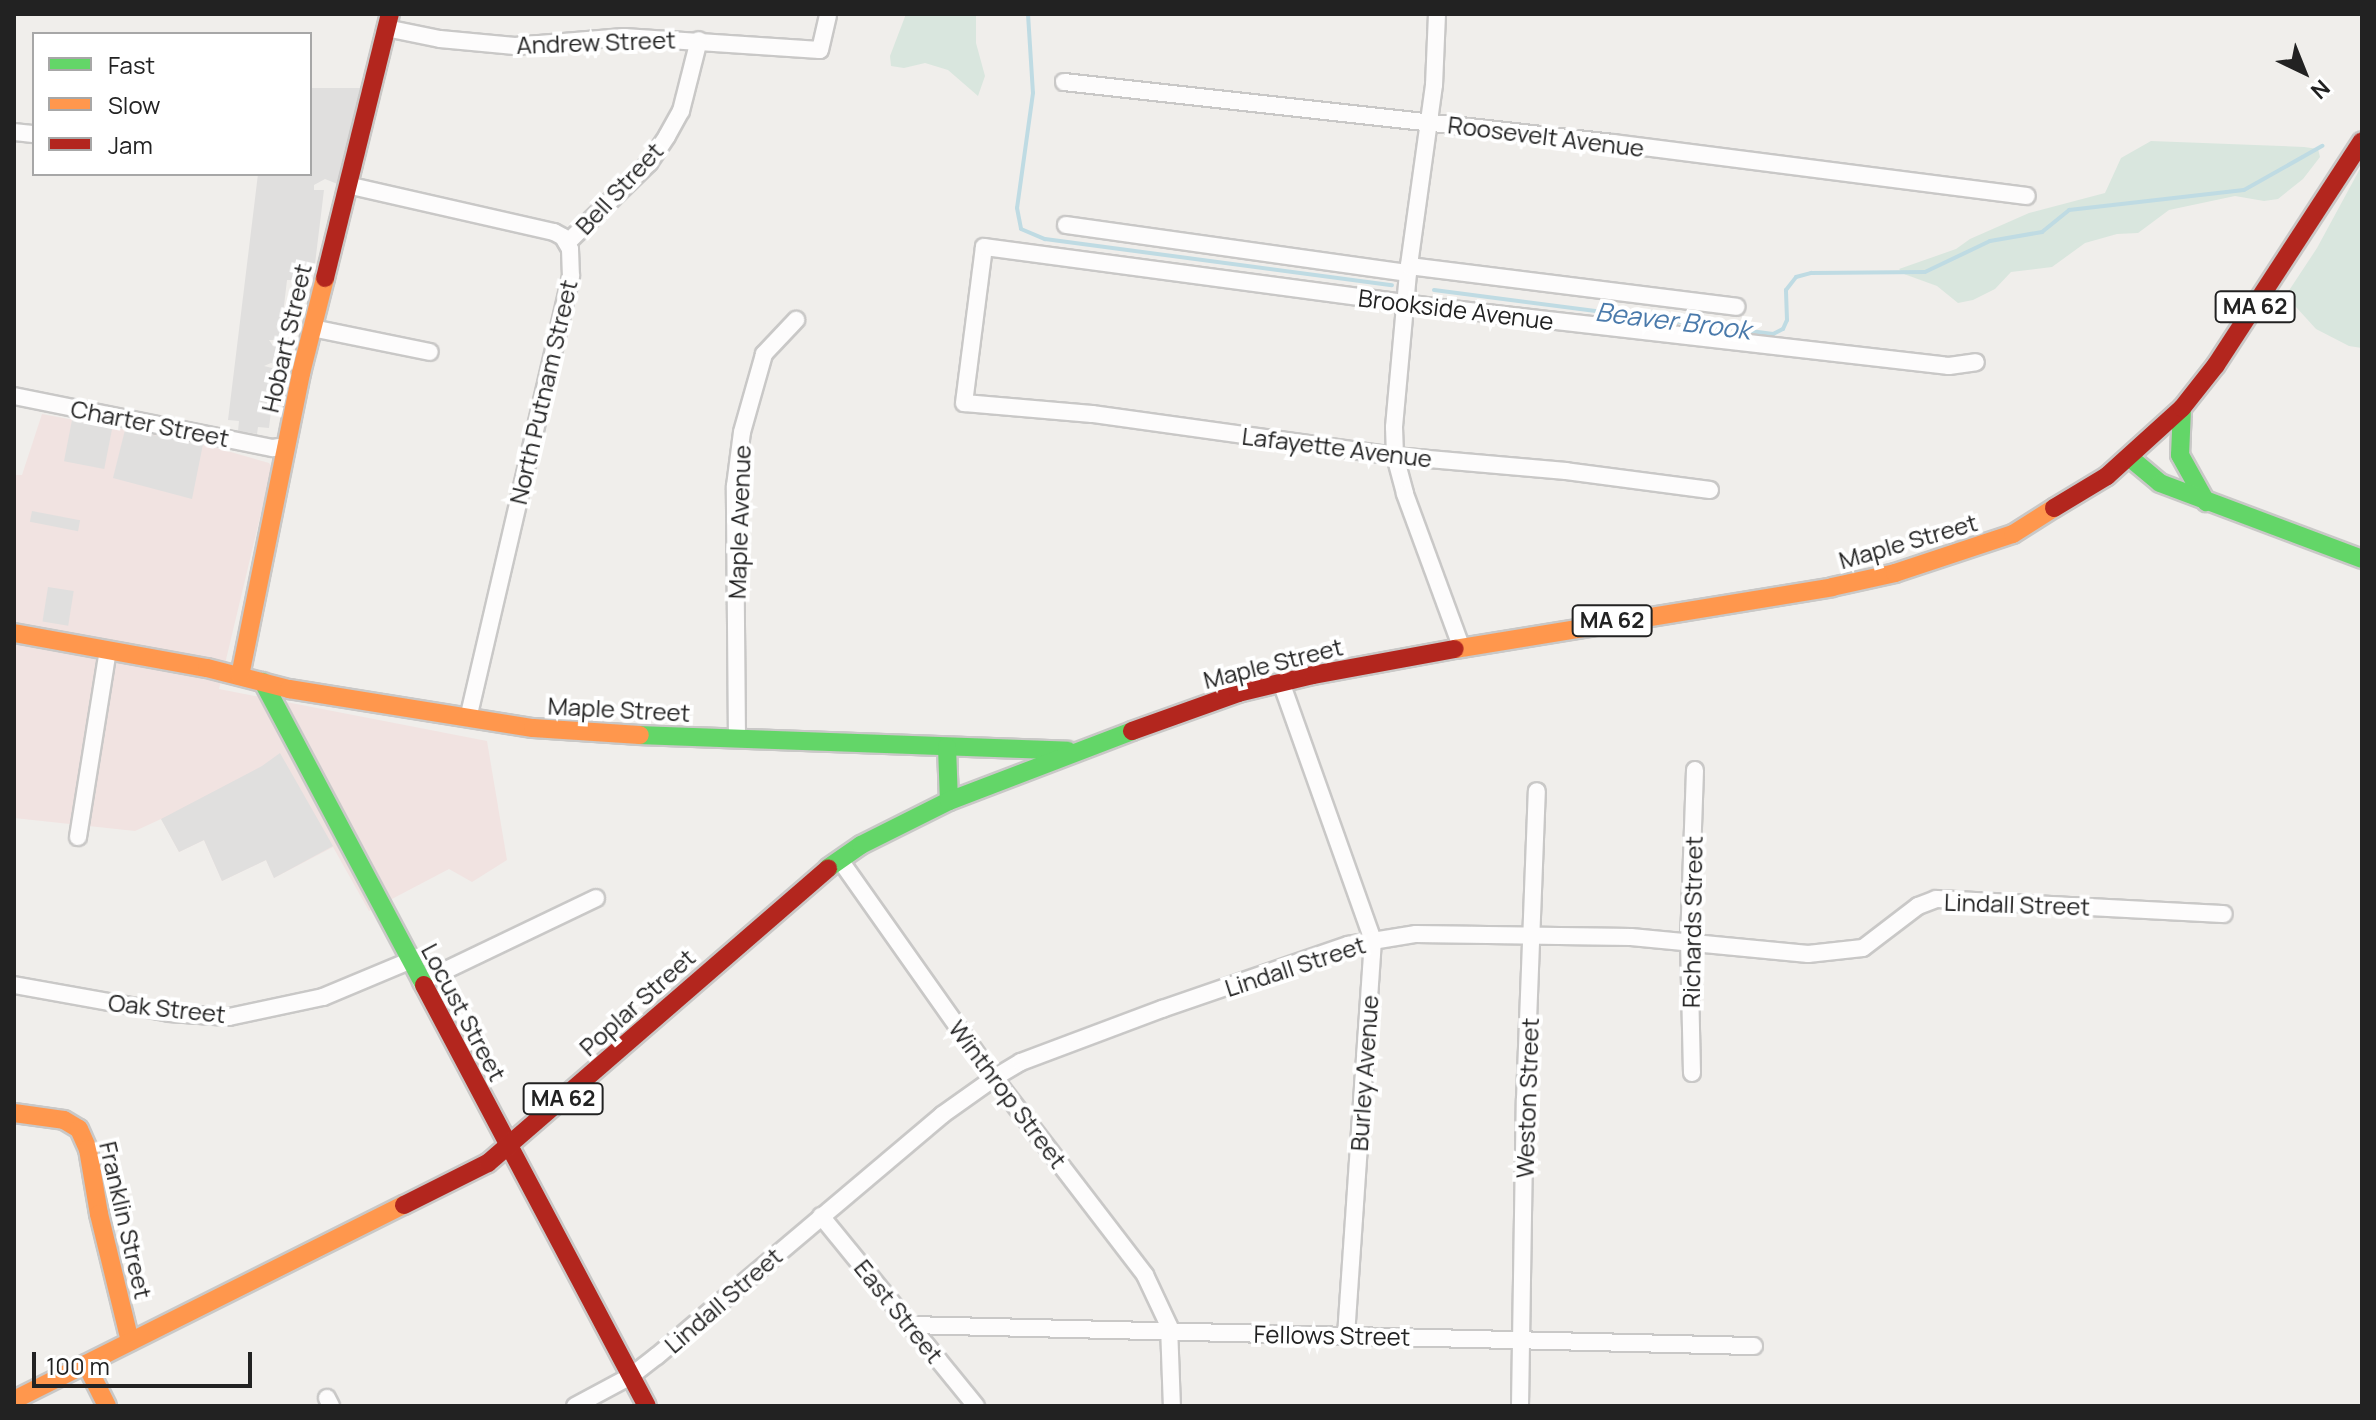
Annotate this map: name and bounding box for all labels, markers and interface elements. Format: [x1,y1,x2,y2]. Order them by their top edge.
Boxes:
street label: Andrew Street [516,25,676,59]
legend [32,32,312,176]
north arrow [2264,32,2344,112]
text: Fast [108,48,155,81]
text: N [2304,73,2336,106]
text: Slow [108,88,161,121]
street label: Roosevelt Avenue [1446,110,1646,162]
text: Jam [108,128,153,161]
street label: Bell Street [569,136,669,240]
street label: Hobart Street [255,261,317,415]
street label: North Putnam Street [503,277,583,507]
street label: Brookside Avenue [1357,283,1555,335]
road number: MA 62 [2213,289,2297,325]
water label: Beaver Brook [1594,296,1752,346]
street label: Charter Street [68,394,232,452]
street label: Lafayette Avenue [1240,421,1434,473]
street label: Maple Avenue [722,444,756,600]
street label: Maple Street [1835,508,1981,574]
road number: MA 62 [1570,603,1654,639]
street label: Maple Street [1200,632,1346,694]
street label: Maple Street [547,691,691,727]
street label: Richards Street [1676,836,1708,1008]
street label: Lindall Street [1944,887,2090,921]
street label: Lindall Street [1221,930,1369,1002]
street label: Locust Street [416,938,512,1086]
street label: Poplar Street [573,943,701,1061]
street label: Oak Street [107,988,227,1028]
street label: Burley Avenue [1344,994,1384,1152]
street label: Winthrop Street [943,1014,1073,1174]
street label: Weston Street [1510,1017,1544,1179]
road number: MA 62 [521,1081,605,1117]
street label: Franklin Street [94,1139,158,1301]
street label: Lindall Street [658,1241,788,1359]
street label: East Street [849,1254,949,1368]
street label: Fellows Street [1254,1319,1410,1351]
scale bar [36,1336,256,1386]
text: 100 m [46,1349,110,1382]

